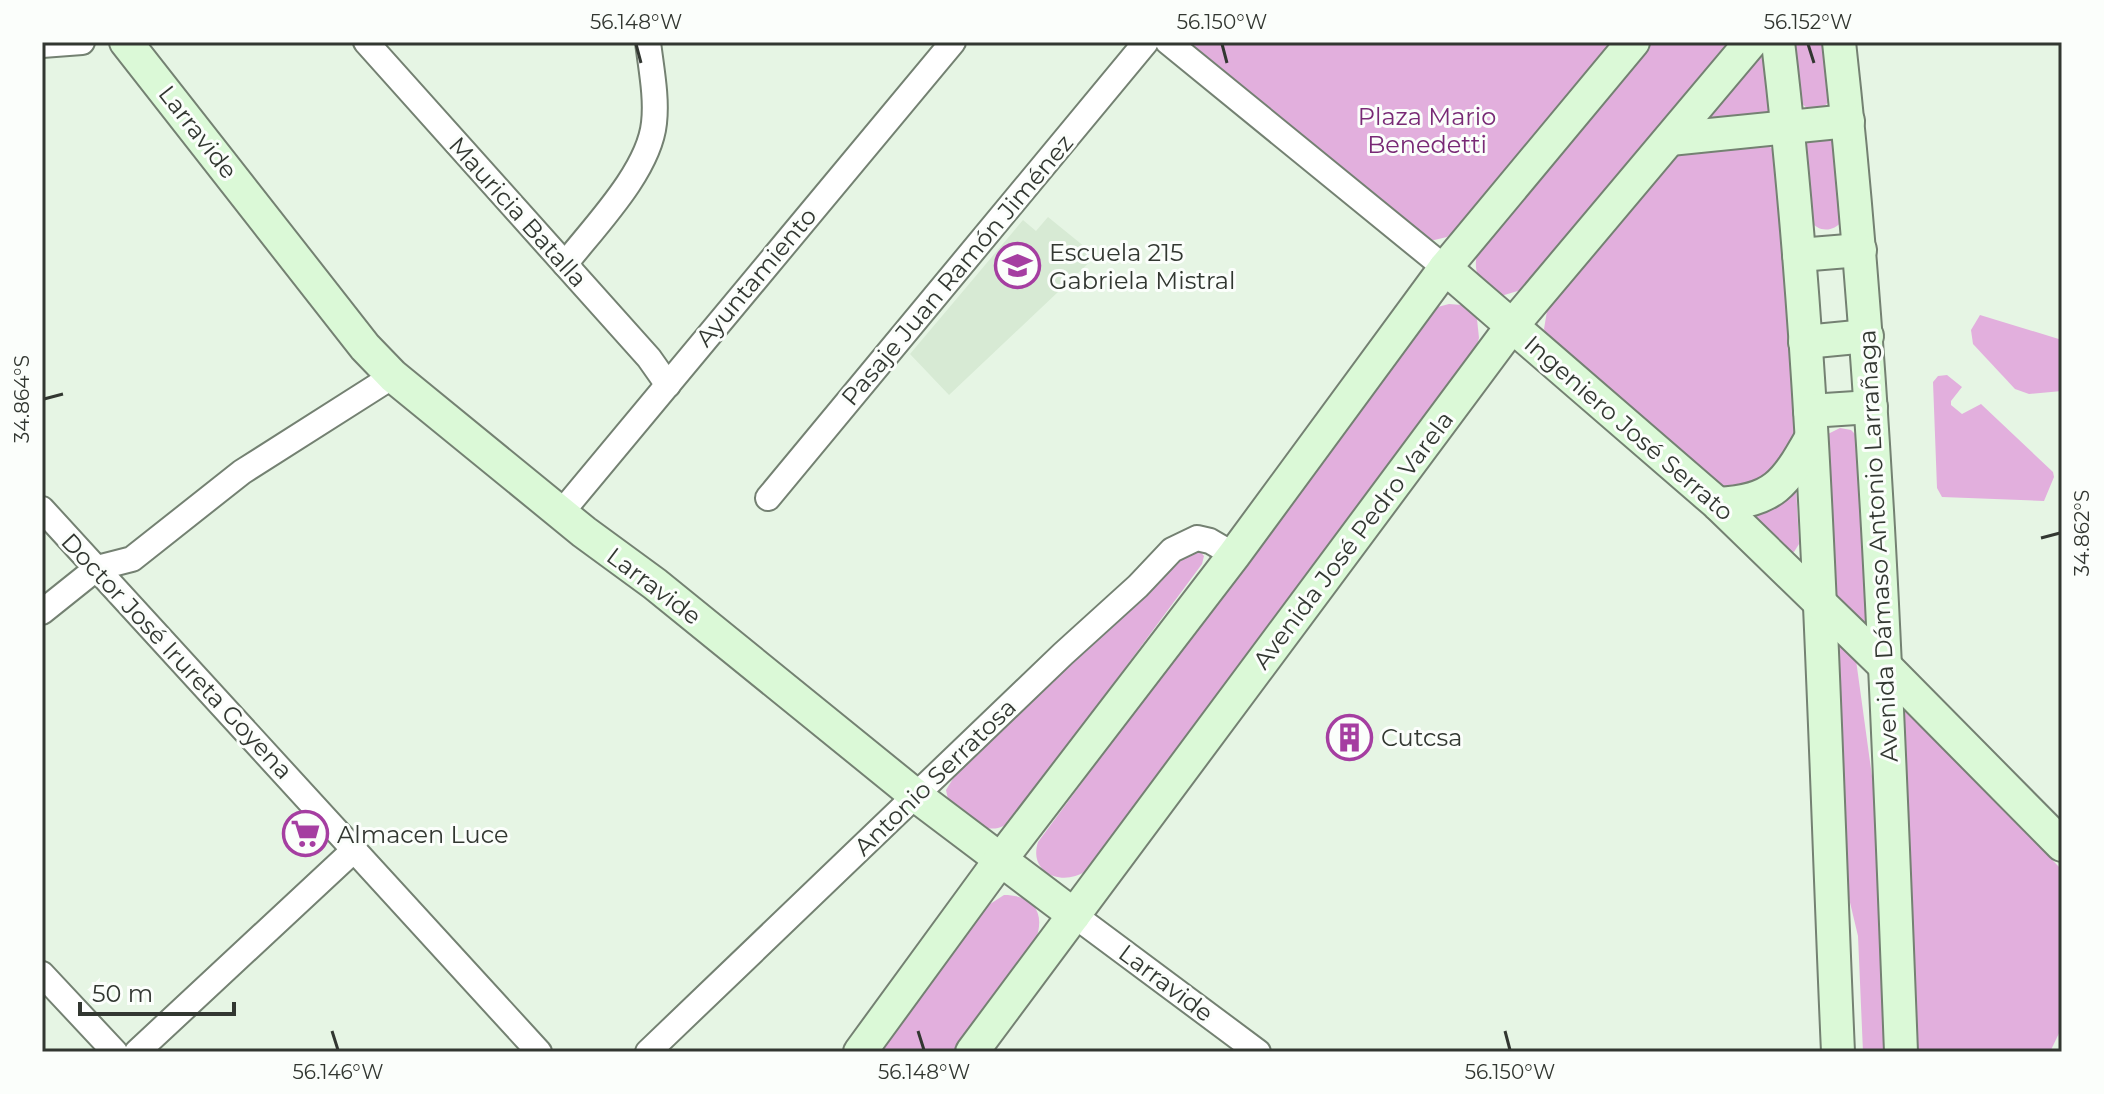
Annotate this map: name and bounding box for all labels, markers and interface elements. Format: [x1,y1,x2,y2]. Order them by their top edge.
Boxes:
text: 56.148°W [590,10,682,34]
text: 56.150°W [1177,10,1267,34]
text: 56.152°W [1764,10,1852,34]
street label: Larravide [153,80,243,184]
park label: Plaza Mario Benedetti [1358,102,1496,159]
street label: Pasaje Juan Ramón Jiménez [835,129,1079,411]
street label: Mauricia Batalla [443,131,593,293]
street label: Ayuntamiento [689,202,823,352]
place label: Escuela 215 Gabriela Mistral [1049,238,1235,295]
school or university icon: Escuela 215 Gabriela Mistral [994,242,1042,290]
street label: Ingeniero José Serrato [1518,329,1740,527]
street label: Avenida Dámaso Antonio Larrañaga [1852,329,1904,763]
text: 34.864°S [10,355,34,443]
street label: Avenida José Pedro Varela [1247,405,1459,675]
text: 34.862°S [2070,490,2094,576]
street label: Doctor José Irureta Goyena [55,527,299,785]
street label: Larravide [601,541,707,631]
street label: Antonio Serratosa [848,692,1022,862]
building icon: Cutcsa [1326,713,1374,761]
place label: Cutcsa [1381,723,1462,752]
supermarket icon: Almacen Luce [282,810,330,858]
place label: Almacen Luce [337,820,508,849]
street label: Larravide [1113,938,1219,1028]
scale bar [80,966,234,1016]
text: 50 m [92,979,153,1008]
text: 56.146°W [292,1060,384,1084]
text: 56.148°W [878,1060,970,1084]
text: 56.150°W [1465,1060,1555,1084]

